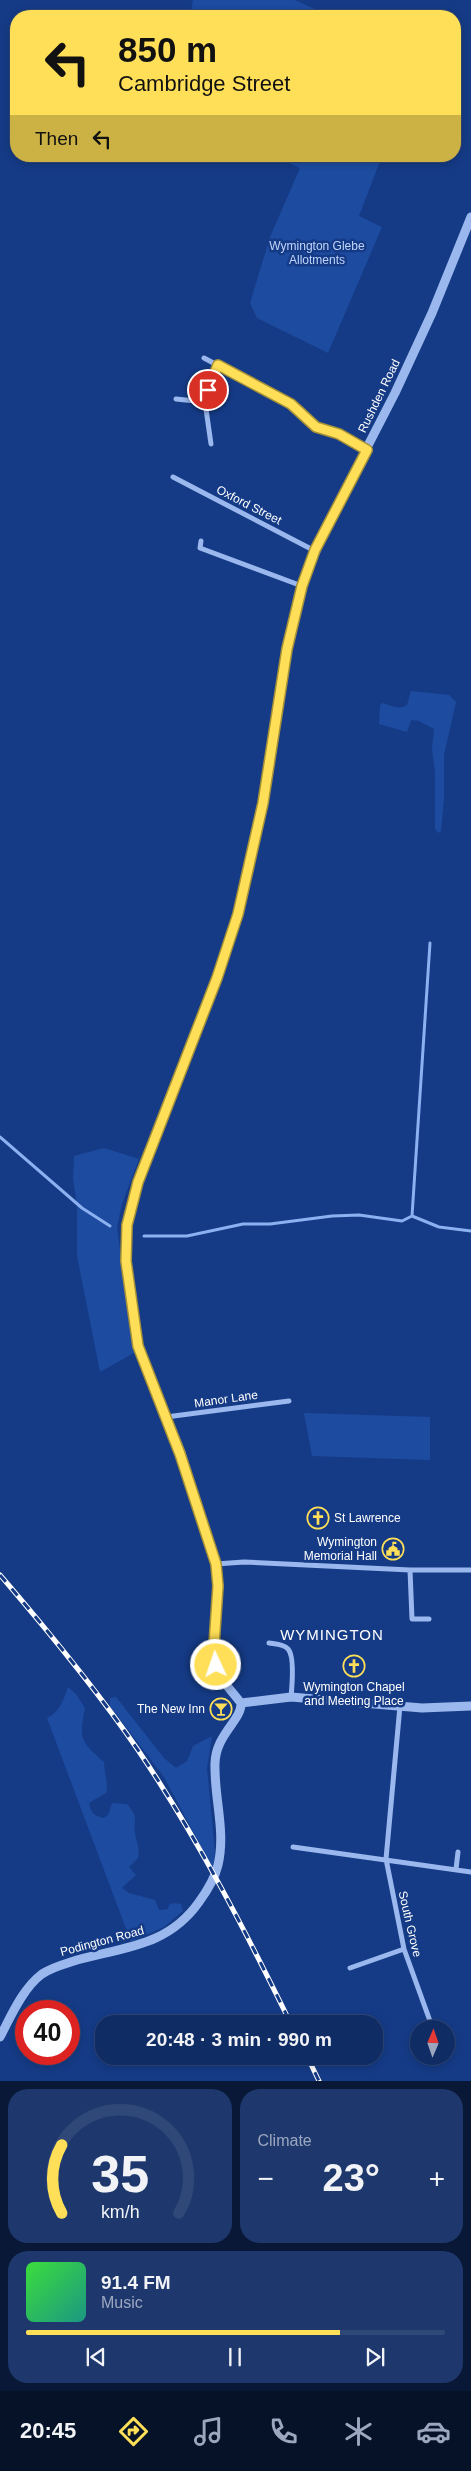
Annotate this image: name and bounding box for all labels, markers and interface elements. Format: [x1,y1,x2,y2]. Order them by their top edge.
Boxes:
icon: left [35,30,100,95]
text: 850 m [118,30,217,69]
text: Cambridge Street [118,71,290,96]
icon: left [88,125,116,153]
text: Then [35,128,78,149]
park label: Wymington Glebe Allotments [269,239,365,267]
street label: Rushden Road [355,357,403,435]
pin [187,369,229,411]
icon: arrive [194,376,222,404]
street label: Oxford Street [214,483,285,528]
street label: Manor Lane [193,1388,259,1410]
church icon: St Lawrence [306,1506,330,1530]
place label: St Lawrence [334,1511,401,1525]
place label: Wymington Memorial Hall [304,1535,377,1563]
public building icon: Wymington Memorial Hall [381,1537,405,1561]
district label: WYMINGTON [280,1626,384,1643]
position arrow [189,1638,241,1690]
church icon: Wymington Chapel and Meeting Place [342,1654,366,1678]
place label: Wymington Chapel and Meeting Place [303,1680,405,1708]
bar icon: The New Inn [209,1697,233,1721]
place label: The New Inn [137,1702,205,1716]
street label: South Grove [396,1890,424,1959]
street label: Podington Road [59,1923,145,1959]
speed limit sign: 40 [15,2000,80,2065]
north arrow [410,2020,455,2065]
map controls [410,2020,455,2065]
text: 20:48 · 3 min · 990 m [146,2029,332,2050]
text: Climate [258,2132,312,2149]
text: 35 [91,2145,149,2203]
text: 23° [323,2157,380,2199]
text: − [258,2163,274,2194]
text: + [429,2163,445,2194]
text: km/h [100,2202,139,2222]
text: 91.4 FM [101,2272,171,2293]
text: Music [101,2294,143,2311]
icon: previous [82,2343,110,2371]
icon: pause [221,2343,249,2371]
icon: next [361,2343,389,2371]
icon: directions [116,2414,151,2449]
icon: music [191,2414,226,2449]
icon: phone [266,2414,301,2449]
icon: climate [341,2414,376,2449]
icon: car [416,2414,451,2449]
text: 20:45 [20,2418,76,2443]

